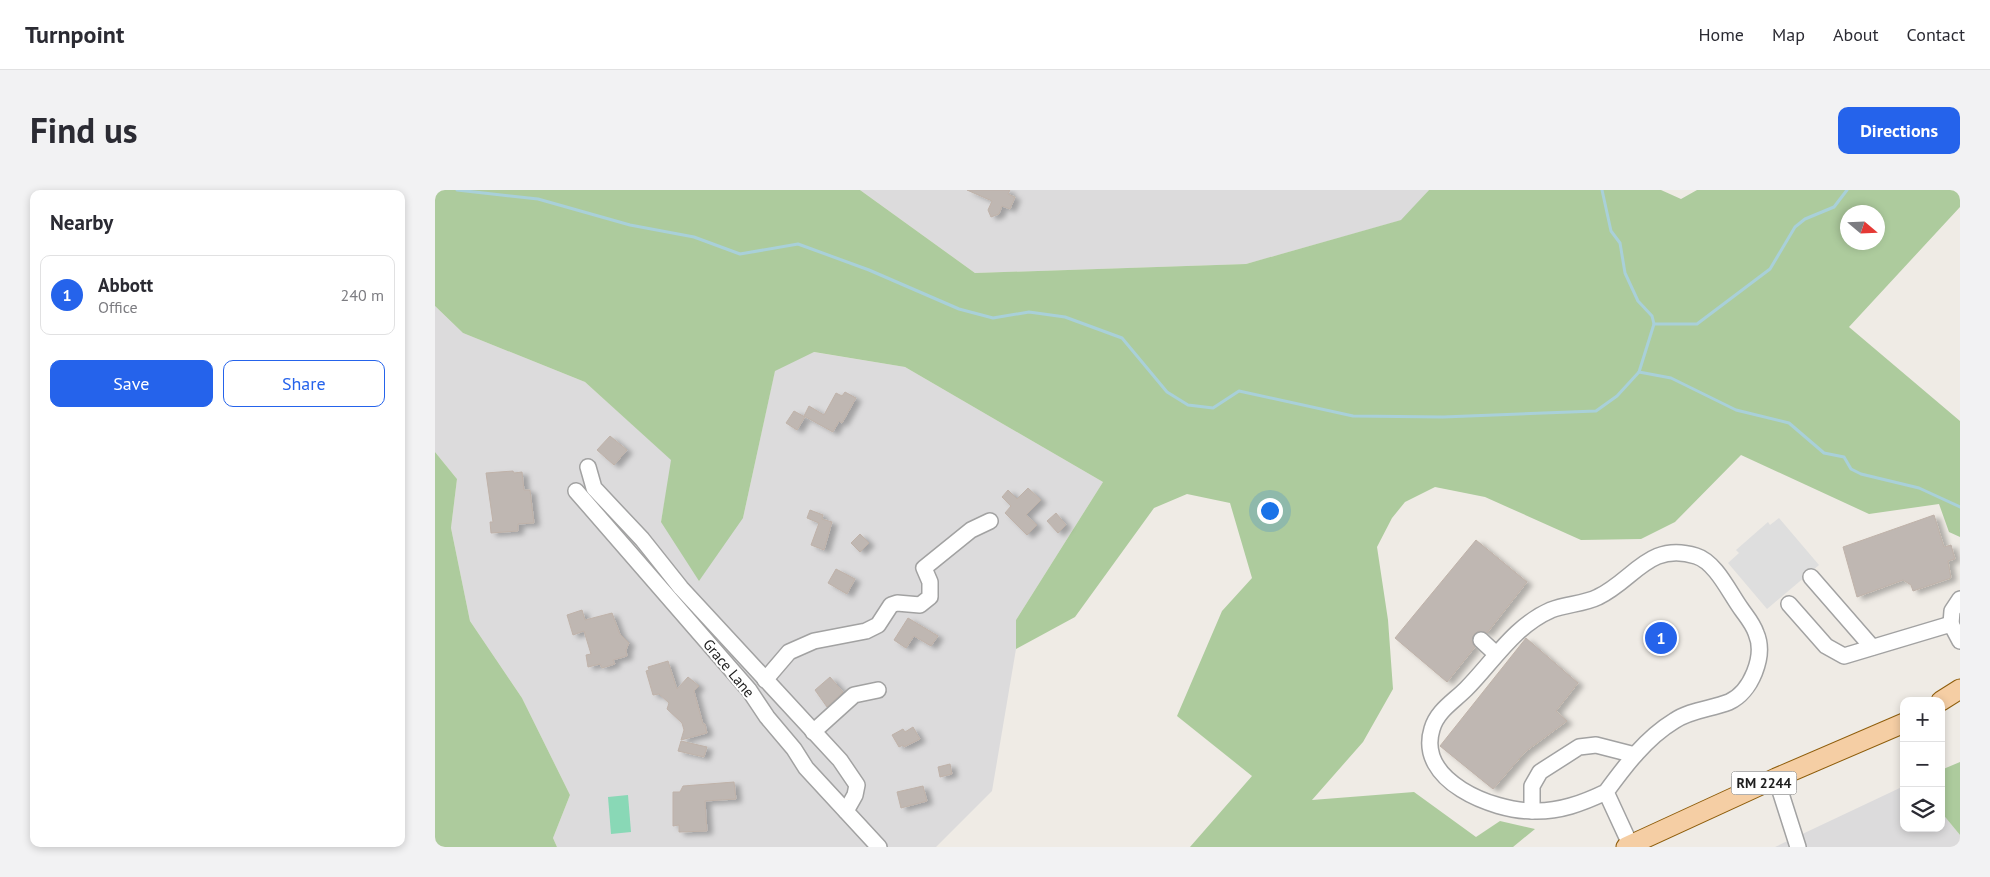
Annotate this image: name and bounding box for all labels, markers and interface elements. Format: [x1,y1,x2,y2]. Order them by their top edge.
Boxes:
text: Turnpoint [25,19,124,50]
text: Home [1698,23,1744,46]
text: Map [1772,23,1805,46]
text: About [1833,23,1879,46]
text: Contact [1907,23,1965,46]
text: Find us [30,107,138,153]
button: Directions [1838,107,1960,154]
north arrow [1840,205,1885,250]
text: Nearby [50,209,113,236]
text: Abbott [98,273,153,297]
text: 1 [62,285,72,305]
text: 240 m [341,285,384,305]
text: Office [98,297,138,317]
button: Save [50,360,213,407]
button: Share [223,360,385,407]
your location [1257,498,1283,524]
pin: 1 [1645,619,1677,657]
street label: Grace Lane [699,635,759,701]
map controls [1900,697,1945,832]
button: + [1900,697,1945,742]
button: − [1900,742,1945,787]
road number: RM 2244 [1731,772,1797,794]
button: layers [1900,787,1945,832]

